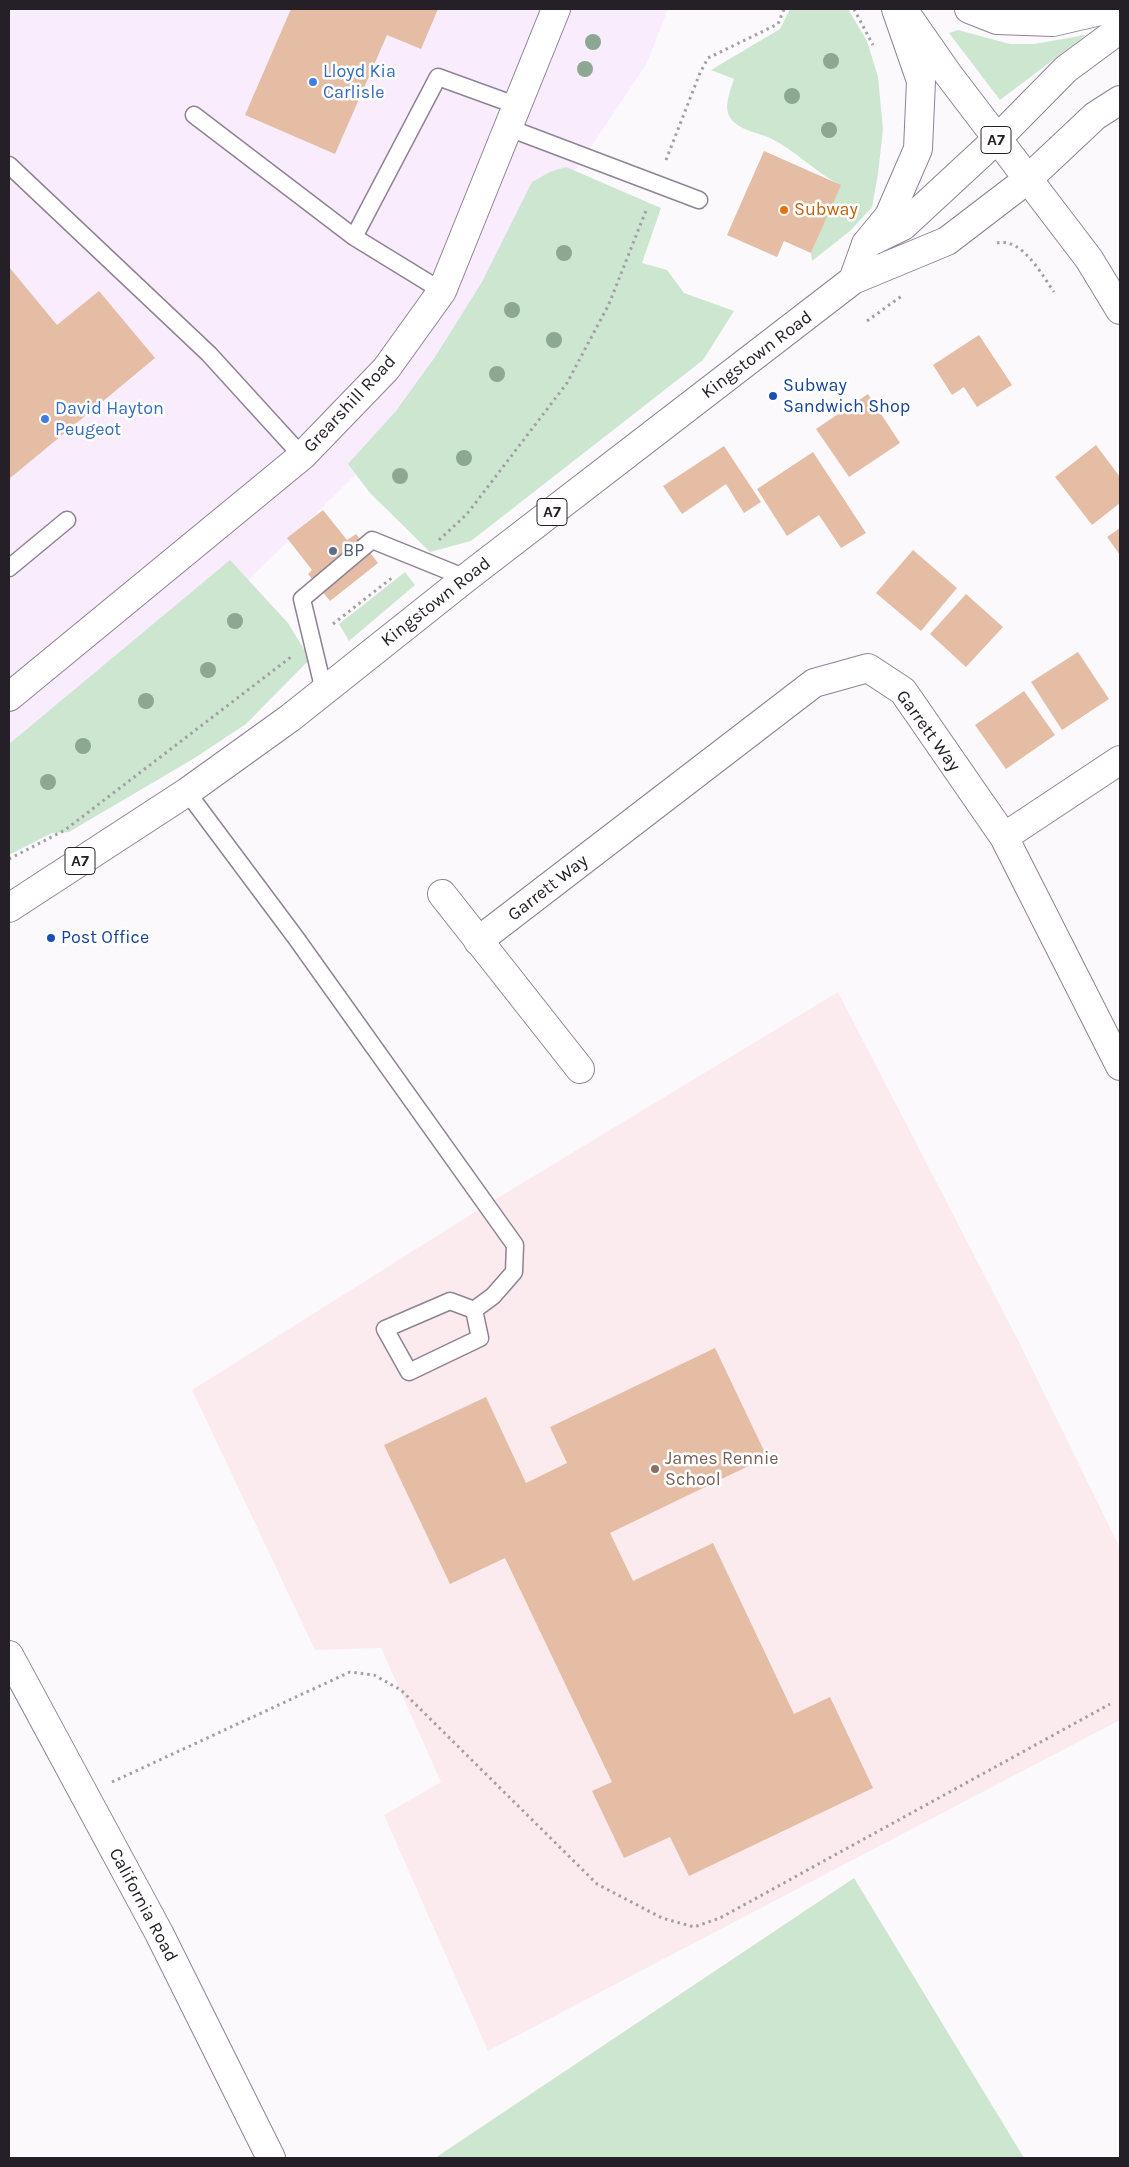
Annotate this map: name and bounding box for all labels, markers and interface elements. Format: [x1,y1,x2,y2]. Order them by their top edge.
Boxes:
place label: Lloyd Kia Carlisle [323,61,396,104]
marker: Lloyd Kia Carlisle [307,76,319,88]
road number: A7 [981,126,1011,154]
place label: Subway [794,199,858,221]
marker: Subway [778,204,790,216]
street label: Kingstown Road [697,306,817,404]
street label: Grearshill Road [299,351,401,457]
place label: Subway Sandwich Shop [783,375,910,418]
marker: Subway Sandwich Shop [767,390,779,402]
place label: David Hayton Peugeot [55,398,164,440]
marker: David Hayton Peugeot [39,413,51,425]
road number: A7 [537,498,567,526]
place label: BP [343,540,364,562]
marker: BP [327,545,339,557]
street label: Kingstown Road [377,553,495,651]
street label: Garrett Way [891,686,965,776]
road number: A7 [65,848,95,874]
street label: Garrett Way [504,850,592,926]
place label: Post Office [61,927,149,949]
marker: Post Office [45,932,57,944]
place label: James Rennie School [665,1448,779,1490]
marker: James Rennie School [649,1463,661,1475]
street label: California Road [104,1844,182,1966]

